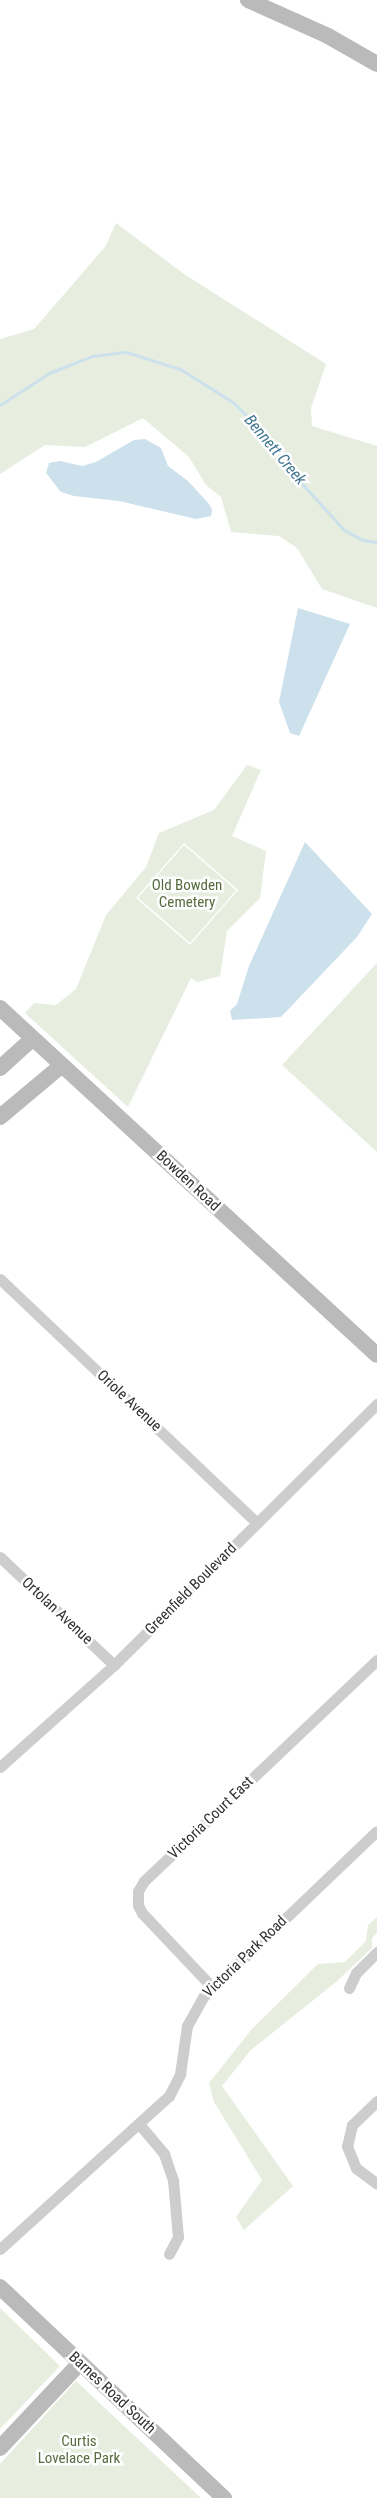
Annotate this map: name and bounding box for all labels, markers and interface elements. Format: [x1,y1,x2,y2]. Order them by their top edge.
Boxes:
water label: Bennett Creek [240,411,310,489]
park label: Old Bowden Cemetery [152,876,222,911]
street label: Bowden Road [152,1147,224,1215]
street label: Oriole Avenue [93,1367,165,1435]
street label: Greenfield Boulevard [141,1539,241,1639]
street label: Ortolan Avenue [18,1574,96,1648]
street label: Victoria Court East [165,1773,257,1863]
street label: Victoria Park Road [199,1912,291,2002]
street label: Barnes Road South [65,2348,159,2438]
park label: Curtis Lovelace Park [38,2432,120,2467]

